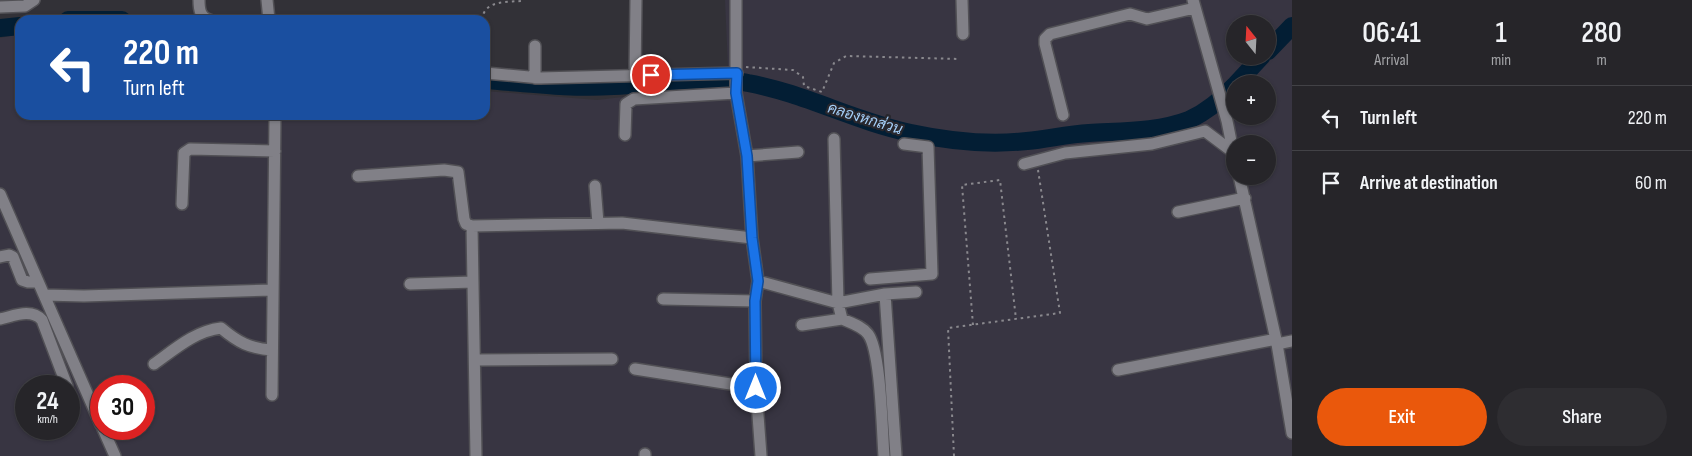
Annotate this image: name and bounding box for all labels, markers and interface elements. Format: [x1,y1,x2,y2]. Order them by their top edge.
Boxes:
north arrow [1226,15,1276,65]
map controls [1226,15,1276,185]
text: 06:41 [1362,15,1421,51]
text: 1 [1495,15,1507,51]
text: 280 [1581,15,1622,51]
text: 220 m [123,32,199,75]
icon: left [40,35,105,100]
text: Arrival [1374,51,1409,70]
text: min [1491,51,1511,70]
text: m [1596,51,1607,70]
pin [630,54,672,96]
icon: arrive [637,61,665,89]
text: Turn left [123,75,185,102]
button: + [1226,75,1276,125]
water label: คลองหกส่วน [825,98,906,140]
icon: left [1317,104,1345,132]
text: Turn left [1360,107,1417,130]
text: 220 m [1628,107,1667,130]
button: − [1226,135,1276,185]
icon: arrive [1317,169,1345,197]
text: Arrive at destination [1360,172,1498,195]
text: 60 m [1635,172,1667,195]
position arrow [729,361,781,413]
speed limit sign: 30 [90,375,155,440]
text: 24 [36,386,59,417]
button: Exit [1317,388,1487,446]
button: Share [1497,388,1667,446]
text: km/h [37,412,58,427]

